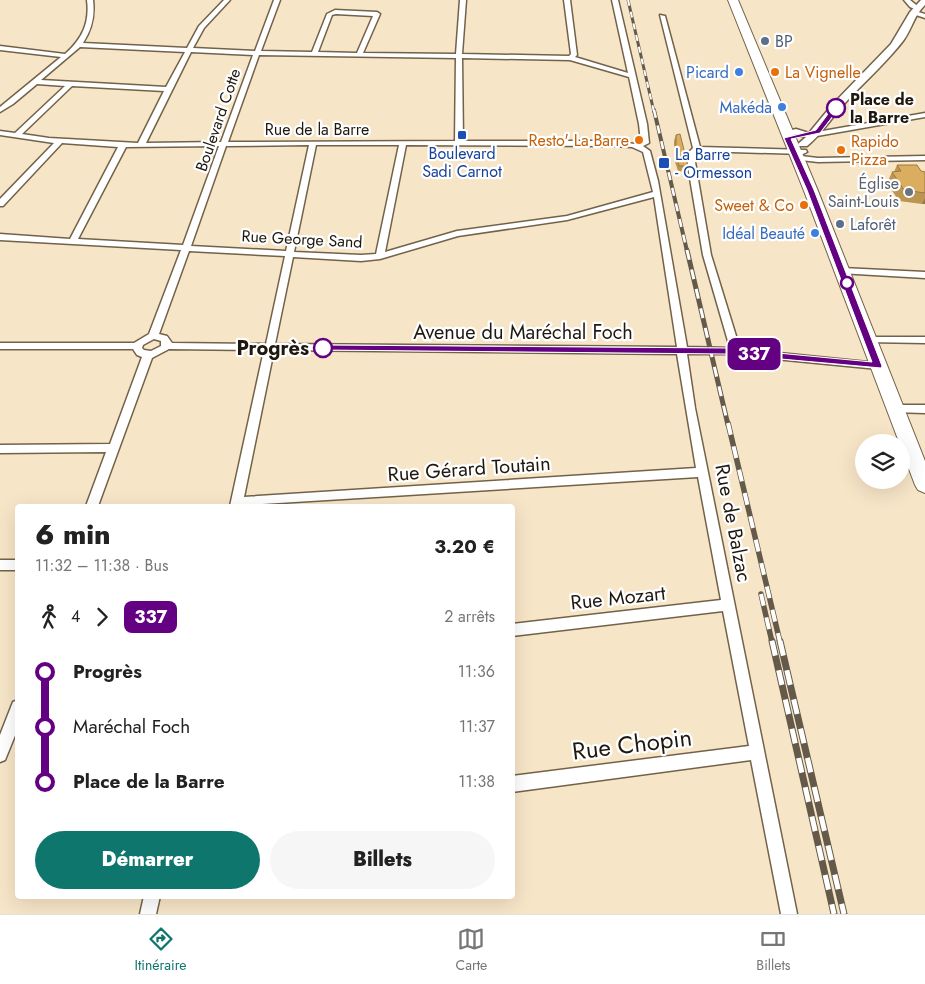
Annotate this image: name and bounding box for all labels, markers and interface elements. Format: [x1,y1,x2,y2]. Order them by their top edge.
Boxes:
place label: BP [775,30,793,53]
marker: BP [759,35,771,47]
place label: Picard [686,61,729,84]
place label: La Vignelle [785,61,861,84]
street label: Boulevard Cotte [190,65,246,175]
marker: Picard [733,66,745,78]
marker: La Vignelle [769,66,781,78]
place label: Place de la Barre [850,88,914,129]
place label: Makéda [719,96,772,119]
marker: Place de la Barre [826,98,846,118]
marker: Makéda [776,101,788,113]
street label: Rue de la Barre [265,118,369,141]
marker: Boulevard Sadi Carnot [456,129,468,141]
place label: Resto' La Barre [529,129,629,152]
place label: Rapido Pizza [851,130,899,171]
marker: Resto' La Barre [633,134,645,146]
place label: Boulevard Sadi Carnot [422,142,502,183]
place label: La Barre - Ormesson [675,143,752,184]
marker: Rapido Pizza [835,144,847,156]
marker: La Barre - Ormesson [657,156,671,170]
place label: Église Saint-Louis [828,172,899,213]
marker: Église Saint-Louis [903,186,915,198]
place label: Sweet & Co [714,194,794,217]
marker: Sweet & Co [798,199,810,211]
place label: Laforêt [850,213,896,236]
marker: Laforêt [834,218,846,230]
place label: Idéal Beauté [722,222,805,245]
street label: Rue George Sand [241,224,363,254]
marker: Idéal Beauté [809,227,821,239]
unlabelled marker [840,276,854,290]
street label: Avenue du Maréchal Foch [413,318,633,347]
place label: Progrès [237,334,309,363]
marker: Progrès [313,338,333,358]
line badge: 337 [725,338,783,370]
text: 337 [738,341,770,367]
map controls [855,434,910,489]
button: layers [855,434,910,489]
street label: Rue Gérard Toutain [386,449,552,489]
street label: Rue de Balzac [707,462,759,584]
text: 6 min [35,514,111,555]
text: 3.20 € [434,533,495,560]
text: 11:32 – 11:38 · Bus [35,554,168,577]
street label: Rue Mozart [569,579,667,617]
icon: walk [35,603,63,631]
icon: forward [88,603,116,631]
text: 337 [134,604,167,630]
text: 4 [71,605,80,628]
text: 2 arrêts [444,605,495,628]
text: Progrès [73,658,142,685]
text: 11:36 [458,660,495,683]
text: Maréchal Foch [73,713,190,740]
text: 11:37 [459,715,495,738]
street label: Rue Chopin [570,719,694,769]
text: Place de la Barre [73,768,225,795]
text: 11:38 [458,770,495,793]
button: Démarrer [35,831,260,889]
button: Billets [270,831,495,889]
tab: Itinéraire [135,925,187,975]
tab: Carte [456,925,487,975]
tab: Billets [756,925,790,975]

